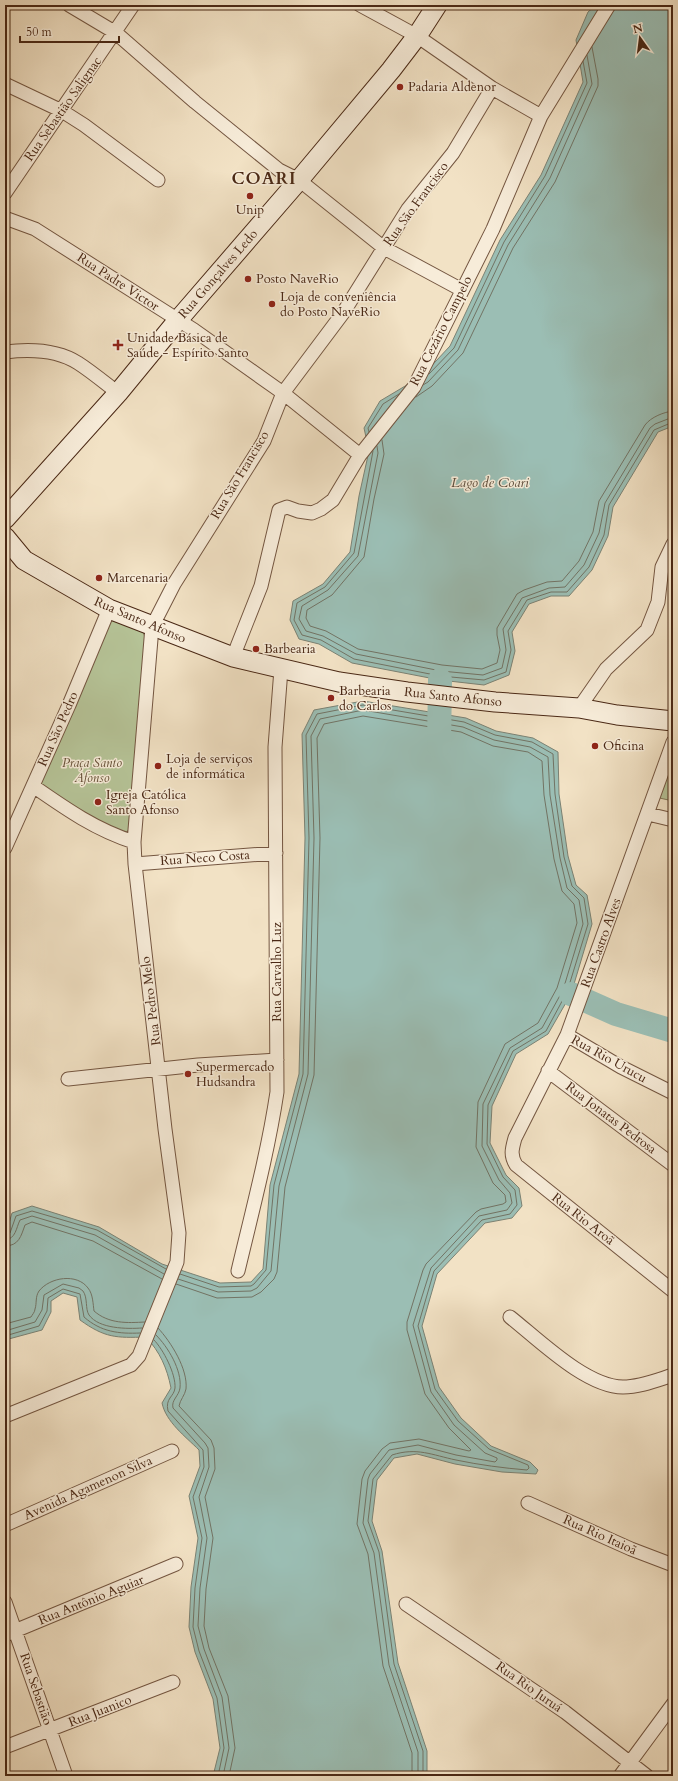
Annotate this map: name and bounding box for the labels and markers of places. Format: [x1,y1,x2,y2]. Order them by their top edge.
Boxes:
place label: Padaria Aldenor [408,78,496,96]
marker: Padaria Aldenor [395,82,405,92]
marker: Unip [245,191,255,201]
place label: Unip [236,201,264,219]
place label: Posto NaveRio [256,270,339,288]
marker: Posto NaveRio [243,274,253,284]
place label: Loja de conveniência do Posto NaveRio [280,288,397,321]
marker: Loja de conveniência do Posto NaveRio [267,299,277,309]
place label: Unidade Básica de Saúde - Espírito Santo [127,329,248,362]
marker: Unidade Básica de Saúde - Espírito Santo [112,339,124,351]
place label: Marcenaria [107,569,169,587]
marker: Marcenaria [94,573,104,583]
place label: Barbearia [264,640,316,658]
marker: Barbearia [251,644,261,654]
place label: Barbearia do Carlos [339,682,391,715]
marker: Barbearia do Carlos [326,693,336,703]
place label: Oficina [603,737,645,755]
marker: Oficina [590,741,600,751]
place label: Loja de serviços de informática [166,750,253,783]
marker: Loja de serviços de informática [153,761,163,771]
place label: Igreja Católica Santo Afonso [106,786,187,819]
marker: Igreja Católica Santo Afonso [93,797,103,807]
place label: Supermercado Hudsandra [196,1058,274,1091]
marker: Supermercado Hudsandra [183,1069,193,1079]

